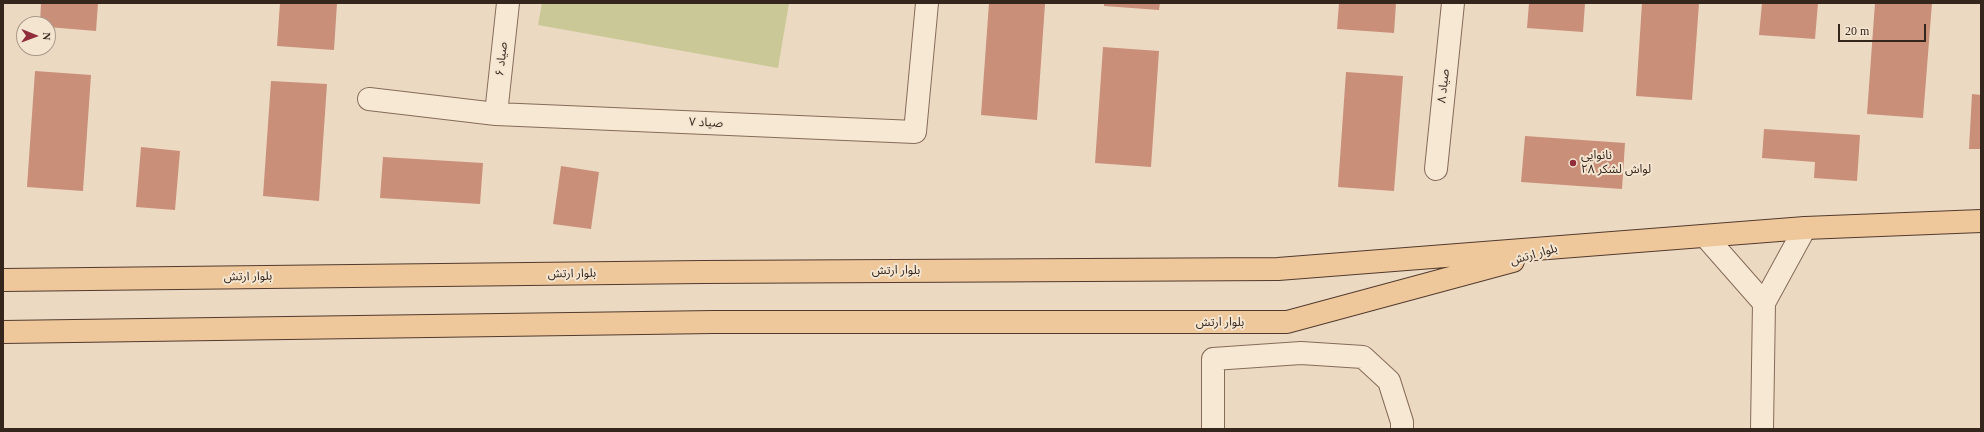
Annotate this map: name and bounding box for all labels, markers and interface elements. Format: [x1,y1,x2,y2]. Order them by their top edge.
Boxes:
north arrow [16,16,56,56]
scale bar [1840,16,1928,42]
text: 20 m [1845,24,1869,38]
text: N [41,32,53,40]
street label: صیاد ۶ [493,41,511,77]
street label: صیاد ۸ [1435,68,1453,104]
street label: صیاد ۷ [689,115,723,131]
place label: نانوایی لواش لشکر ۲۸ [1581,149,1651,177]
marker: نانوایی لواش لشکر ۲۸ [1568,158,1578,168]
street label: بلوار ارتش [1509,241,1559,269]
street label: بلوار ارتش [872,264,920,278]
street label: بلوار ارتش [548,266,596,282]
street label: بلوار ارتش [224,269,272,285]
street label: بلوار ارتش [1196,316,1244,330]

